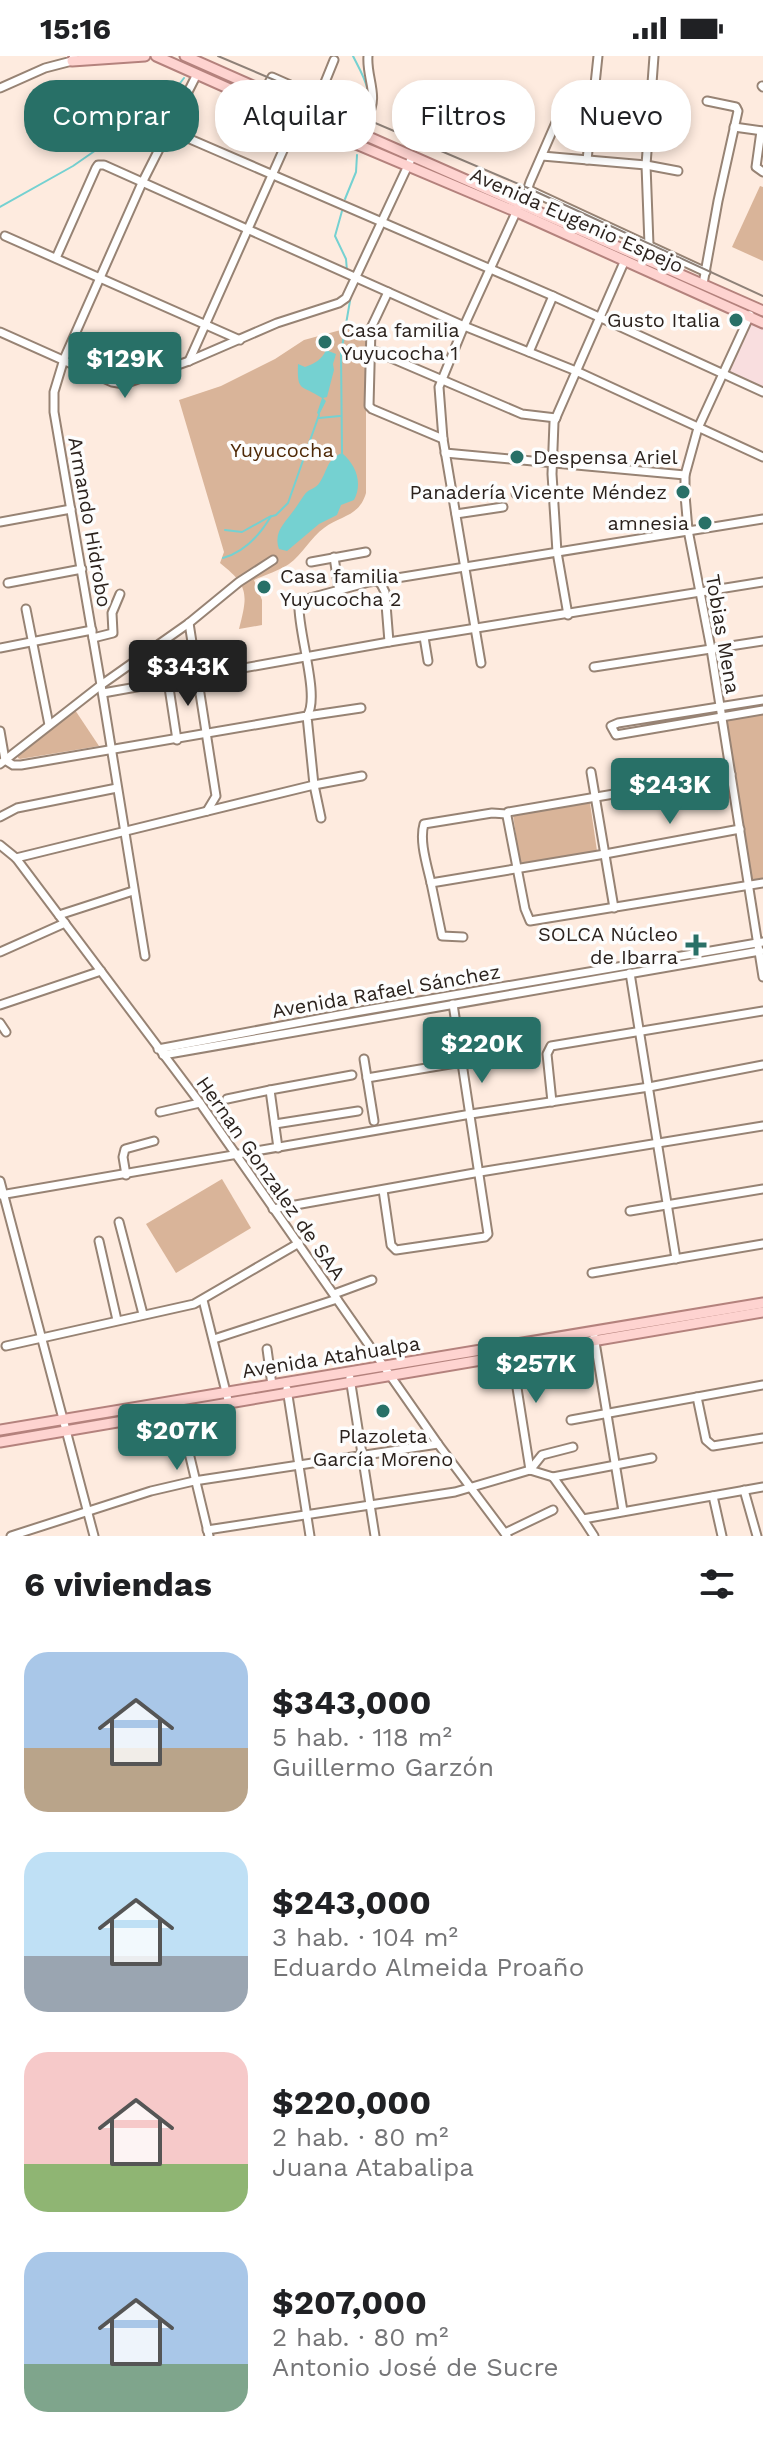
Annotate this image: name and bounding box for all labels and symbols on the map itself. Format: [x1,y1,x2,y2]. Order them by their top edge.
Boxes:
street label: Avenida Eugenio Espejo [467,162,687,278]
place label: Gusto Italia [607,308,720,332]
marker: Gusto Italia [727,311,745,329]
place label: Casa familia Yuyucocha 1 [341,318,460,365]
pin: $129K [69,332,181,400]
marker: Casa familia Yuyucocha 1 [316,333,334,351]
street label: Armando Hidrobo [63,435,117,609]
park label: Yuyucocha [230,438,334,462]
place label: Despensa Ariel [533,445,678,469]
marker: Despensa Ariel [508,448,526,466]
place label: Panadería Vicente Méndez [410,480,667,504]
marker: Panadería Vicente Méndez [674,483,692,501]
place label: amnesia [608,511,689,535]
marker: amnesia [696,514,714,532]
place label: Casa familia Yuyucocha 2 [280,564,402,611]
street label: Tobias Mena [701,573,745,695]
marker: Casa familia Yuyucocha 2 [255,578,273,596]
pin: $343K [132,640,244,708]
pin: $243K [614,758,726,826]
place label: SOLCA Núcleo de Ibarra [538,922,678,969]
marker: SOLCA Núcleo de Ibarra [685,934,707,956]
street label: Avenida Rafael Sánchez [270,959,502,1023]
pin: $220K [426,1017,538,1085]
street label: Hernan Gonzalez de SAA [191,1072,351,1284]
street label: Avenida Atahualpa [240,1331,422,1383]
pin: $257K [480,1337,592,1405]
marker: Plazoleta García Moreno [374,1402,392,1420]
pin: $207K [121,1404,233,1472]
place label: Plazoleta García Moreno [313,1424,453,1471]

